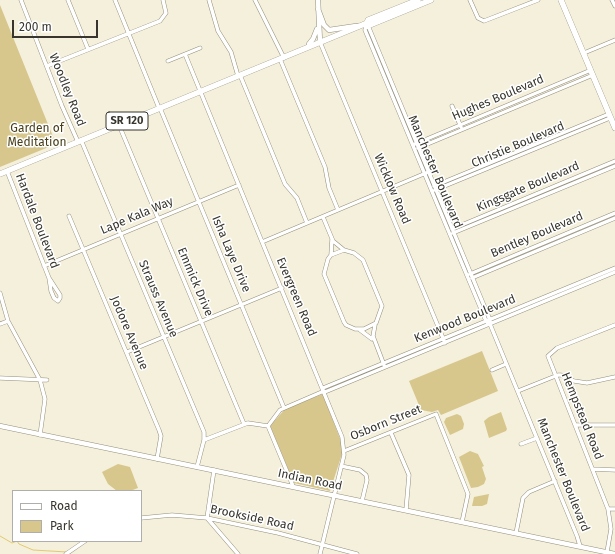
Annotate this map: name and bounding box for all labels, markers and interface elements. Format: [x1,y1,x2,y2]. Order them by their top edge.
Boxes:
scale bar [14,12,100,38]
text: 200 m [19,20,52,34]
street label: Woodley Road [46,51,88,129]
street label: Hughes Boulevard [450,72,546,124]
road number: SR 120 [106,112,148,130]
street label: Manchester Boulevard [405,113,465,231]
street label: Christie Boulevard [469,119,567,171]
park label: Garden of Meditation [8,122,66,150]
street label: Wicklow Road [371,152,413,226]
street label: Kingsgate Boulevard [474,159,582,215]
street label: Hardale Boulevard [12,171,62,271]
street label: Lape Kala Way [98,194,176,238]
street label: Bentley Boulevard [489,209,585,261]
street label: Isha Laye Drive [208,214,254,294]
street label: Emmick Drive [174,245,216,319]
street label: Evergreen Road [273,255,319,339]
street label: Strauss Avenue [135,258,181,340]
street label: Kenwood Boulevard [412,292,518,346]
street label: Jodore Avenue [107,294,151,372]
street label: Hempstead Road [558,370,606,462]
street label: Osborn Street [348,402,424,444]
street label: Manchester Boulevard [534,416,592,534]
street label: Indian Road [276,466,344,494]
legend [12,490,142,542]
text: Road [50,499,78,513]
street label: Brookside Road [209,502,295,534]
text: Park [50,519,74,533]

